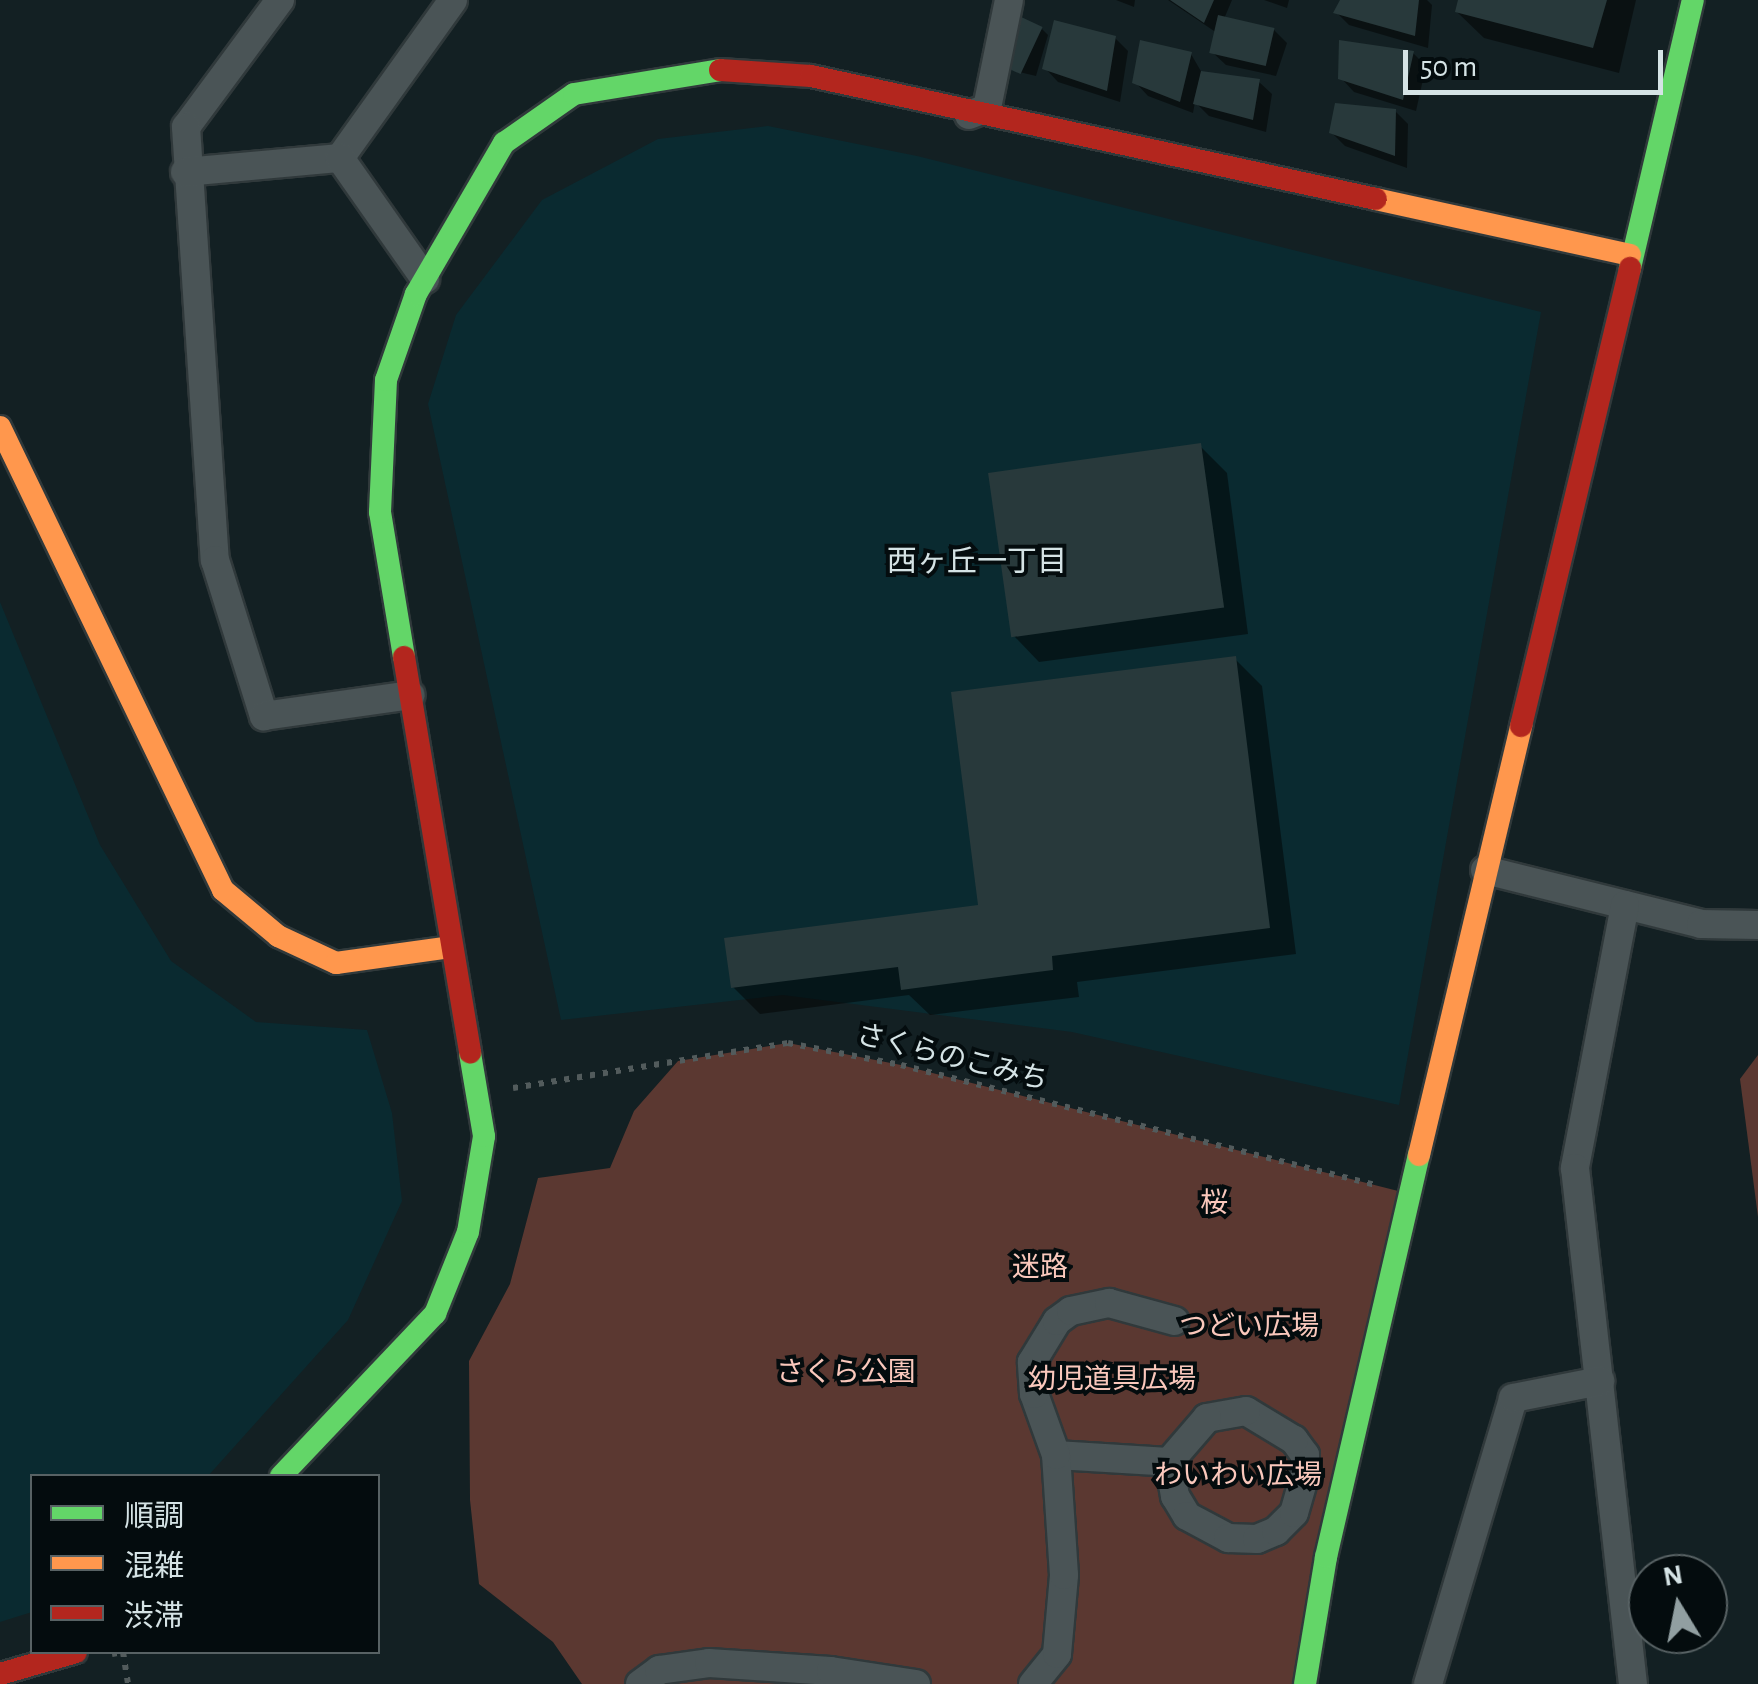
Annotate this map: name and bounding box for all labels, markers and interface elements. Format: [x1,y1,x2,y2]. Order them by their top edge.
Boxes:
scale bar [1408,30,1668,92]
text: 50 m [1420,52,1477,82]
district label: 西ヶ丘一丁目 [887,544,1067,580]
street label: さくらのこみち [853,1018,1051,1098]
park label: 桜 [1200,1187,1228,1221]
park label: 迷路 [1012,1251,1068,1285]
park label: つどい広場 [1179,1310,1319,1344]
park label: さくら公園 [776,1356,916,1390]
park label: 幼児道具広場 [1028,1363,1196,1397]
park label: わいわい広場 [1154,1459,1322,1493]
legend [30,1474,380,1654]
text: 順調 [124,1502,184,1532]
text: 混雑 [124,1552,184,1582]
north arrow [1628,1554,1728,1654]
text: N [1661,1561,1685,1592]
text: 渋滞 [124,1602,184,1632]

